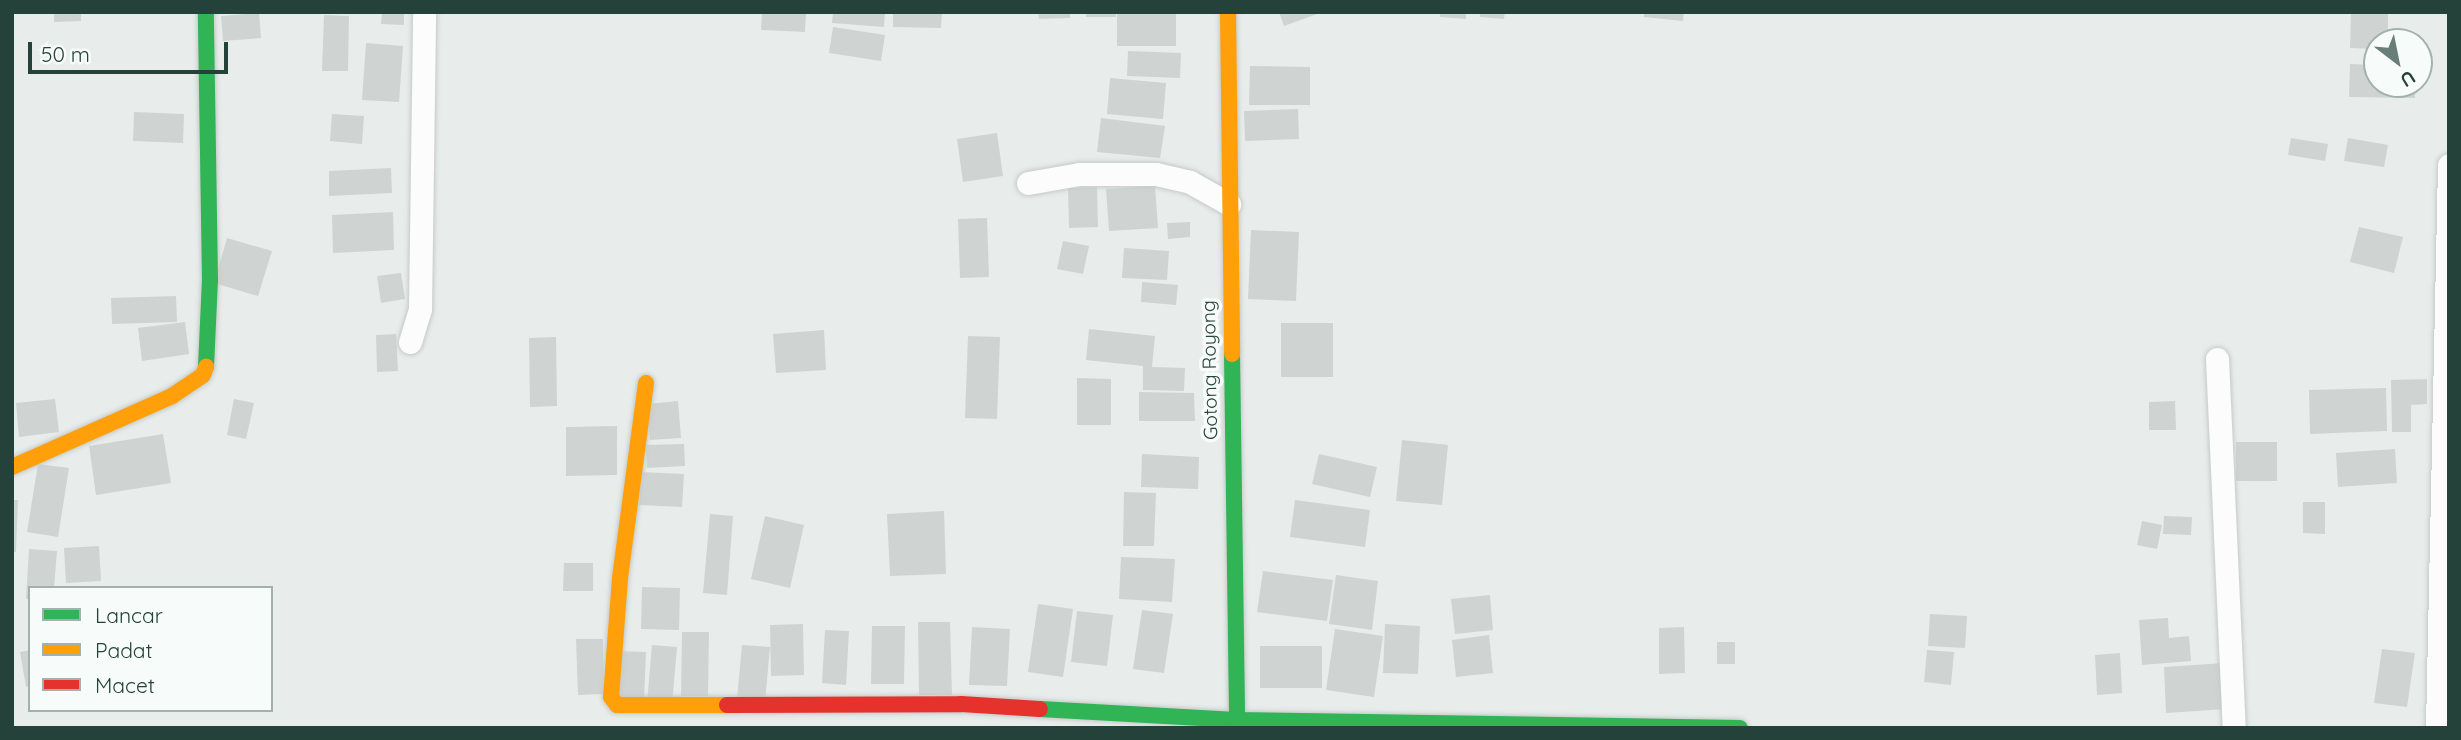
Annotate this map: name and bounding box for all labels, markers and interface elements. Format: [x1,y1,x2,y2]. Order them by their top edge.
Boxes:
scale bar [32,28,231,72]
north arrow [2363,28,2433,98]
text: 50 m [41,41,90,67]
text: U [2396,65,2420,93]
street label: Gotong Royong [1197,300,1223,440]
legend [28,586,273,712]
text: Lancar [95,602,163,628]
text: Padat [95,637,153,663]
text: Macet [95,672,155,698]

